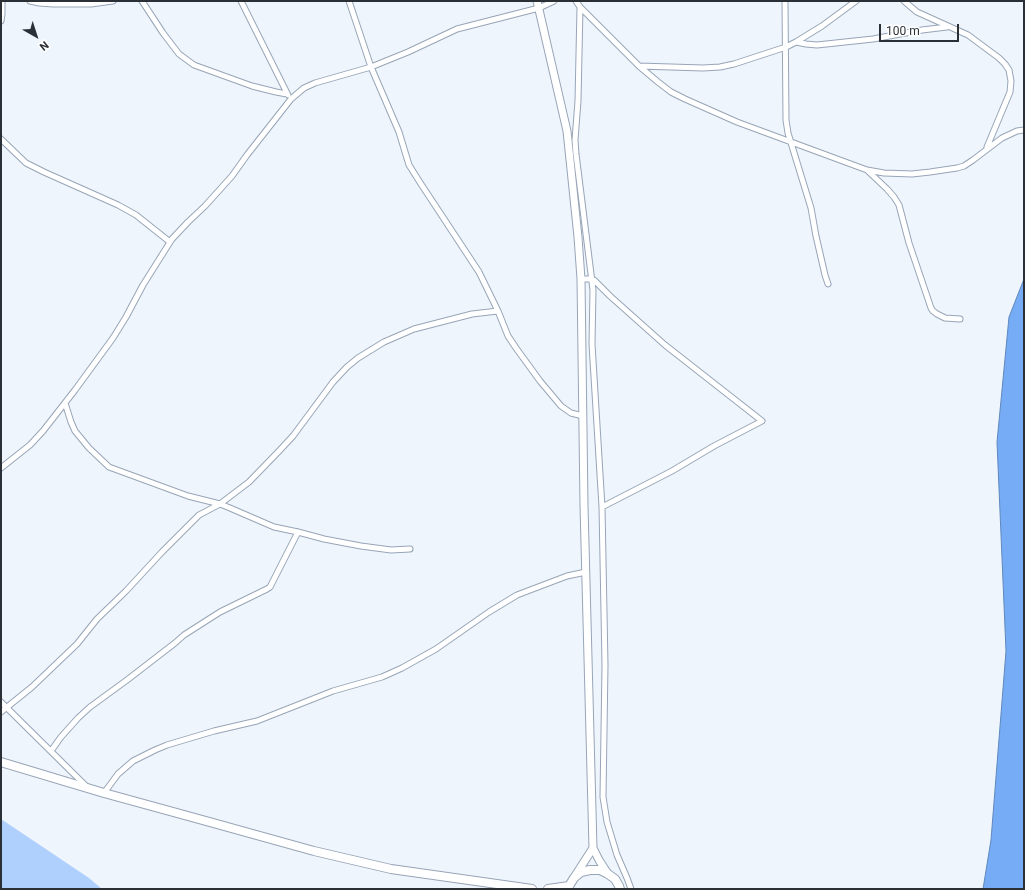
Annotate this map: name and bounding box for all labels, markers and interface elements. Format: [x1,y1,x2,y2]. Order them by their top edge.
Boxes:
north arrow [16,16,56,56]
scale bar [881,16,961,42]
text: 100 m [886,24,920,38]
text: N [37,38,51,53]

